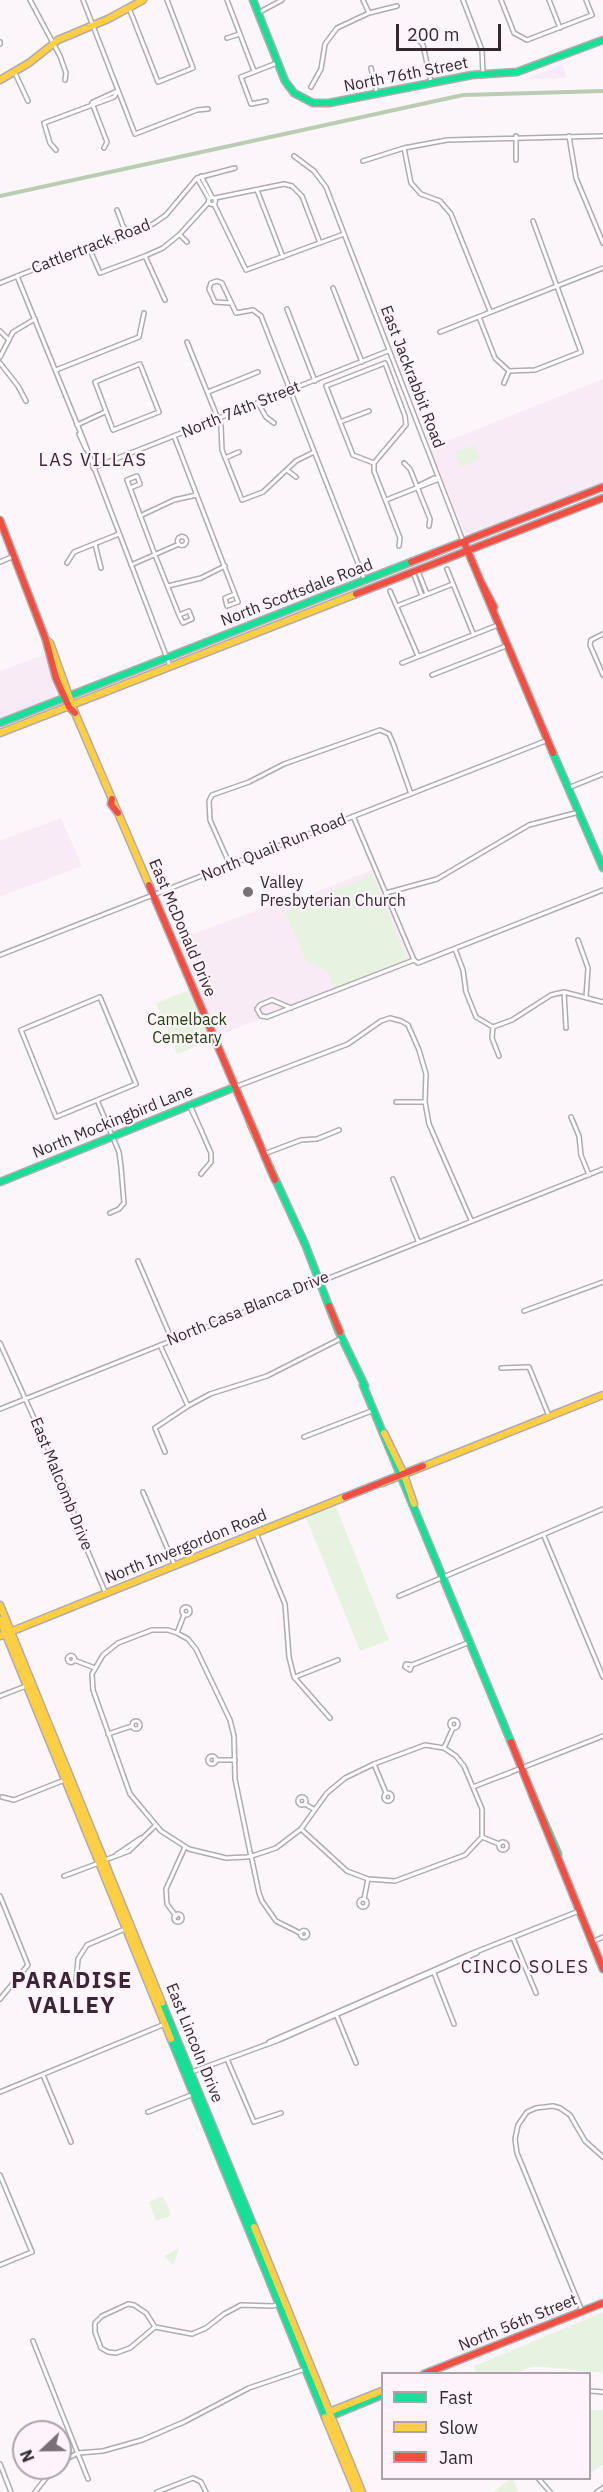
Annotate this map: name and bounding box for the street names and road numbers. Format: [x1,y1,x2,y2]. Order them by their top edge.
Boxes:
street label: North 76th Street [342,54,470,96]
street label: Cattlertrack Road [29,216,153,278]
street label: East Jackrabbit Road [376,303,448,451]
street label: North 74th Street [179,377,303,443]
street label: North Scottsdale Road [218,555,376,631]
street label: North Quail Run Road [199,810,349,886]
street label: East McDonald Drive [144,856,220,1000]
street label: North Mockingbird Lane [30,1081,196,1163]
street label: North Casa Blanca Drive [164,1268,332,1350]
street label: East Malcomb Drive [26,1415,96,1553]
street label: North Invergordon Road [102,1506,270,1588]
street label: East Lincoln Drive [161,1980,227,2106]
street label: North 56th Street [456,2290,580,2356]

